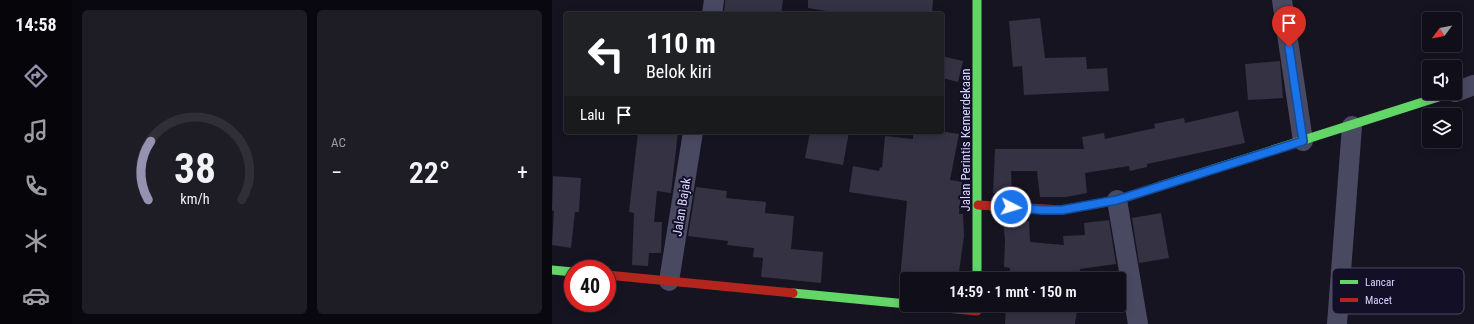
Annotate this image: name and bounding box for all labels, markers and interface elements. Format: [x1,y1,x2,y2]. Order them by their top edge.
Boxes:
pin [1272,6,1306,47]
icon: arrive [1278,12,1300,34]
north arrow [1422,12,1462,52]
map controls [1422,12,1462,148]
text: 14:58 [15,14,57,35]
text: 110 m [646,27,716,60]
icon: left [580,28,632,80]
button: sound [1422,60,1462,100]
text: Belok kiri [646,61,712,82]
icon: directions [22,62,50,90]
street label: Jalan Perintis Kemerdekaan [958,68,973,212]
icon: arrive [613,104,635,126]
text: Lalu [580,106,605,124]
button: layers [1422,108,1462,148]
icon: music [22,117,50,145]
text: AC [331,135,346,150]
text: 38 [173,144,216,193]
text: 22° [409,155,450,190]
text: − [331,160,342,185]
text: + [517,160,528,185]
icon: phone [22,172,50,200]
street label: Jalan Bajak [669,176,694,238]
position arrow [990,186,1032,228]
text: km/h [180,191,209,207]
icon: climate [22,227,50,255]
speed limit sign: 40 [564,260,616,312]
legend [1332,268,1464,314]
text: Lancar [1365,276,1395,289]
icon: car [22,282,50,310]
text: 14:59 · 1 mnt · 150 m [949,283,1077,301]
text: Macet [1365,294,1392,307]

